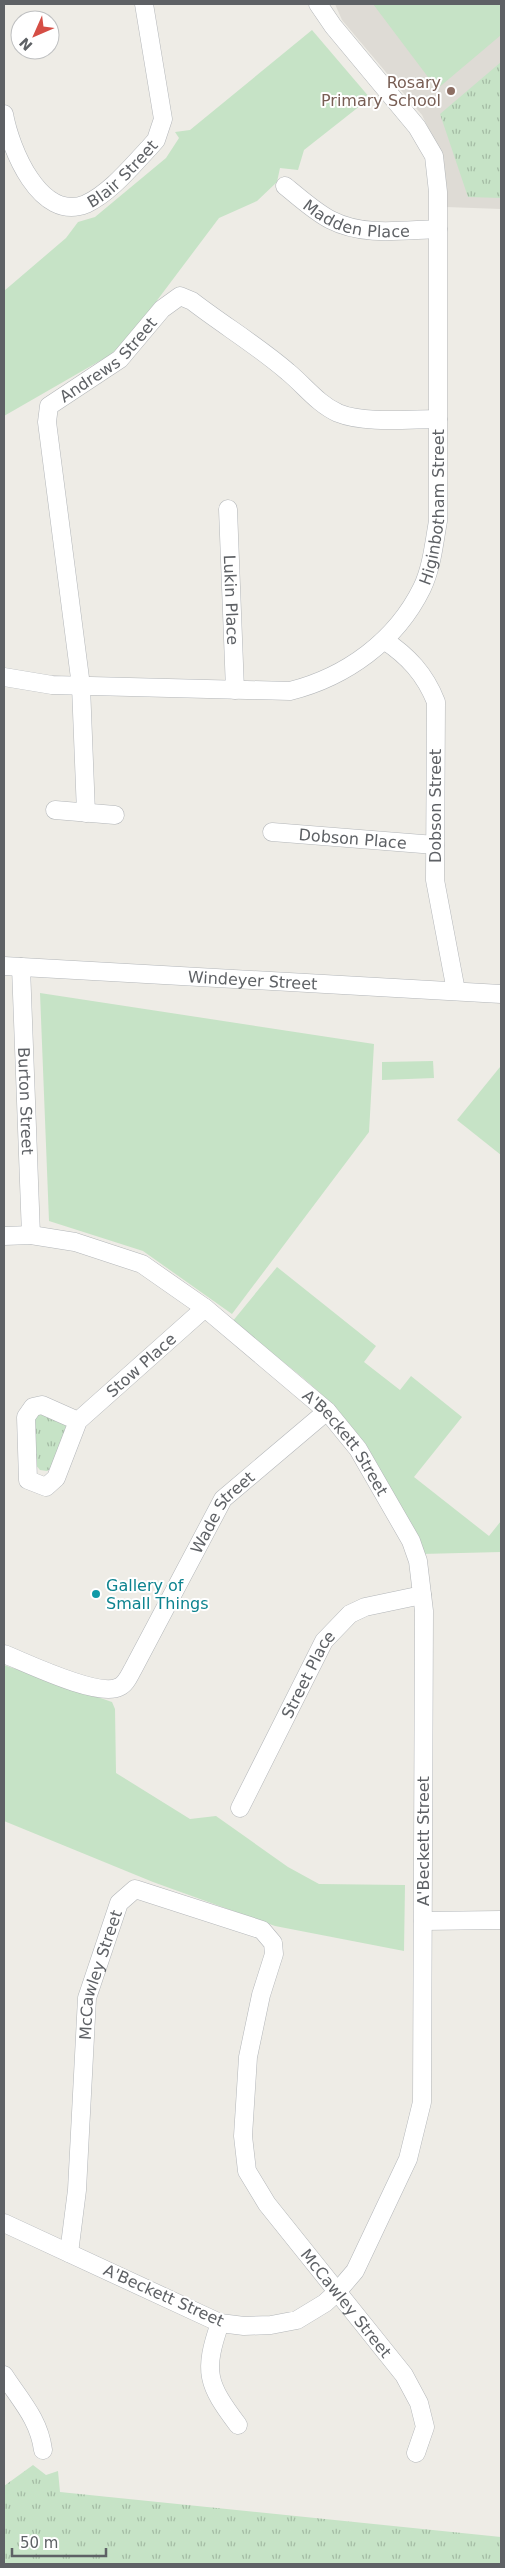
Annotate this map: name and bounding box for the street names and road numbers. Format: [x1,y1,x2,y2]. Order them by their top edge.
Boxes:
street label: Blair Street [84,136,162,212]
street label: Madden Place [299,196,410,241]
street label: Andrews Street [56,314,161,406]
street label: Higinbotham Street [415,429,448,588]
street label: Lukin Place [220,554,242,645]
street label: Dobson Street [426,749,445,863]
street label: Dobson Place [298,825,407,853]
street label: Windeyer Street [187,967,318,994]
street label: Burton Street [14,1047,37,1155]
street label: Stow Place [102,1329,180,1401]
street label: A'Beckett Street [299,1386,392,1499]
street label: Wade Street [187,1468,259,1557]
street label: Street Place [278,1627,339,1722]
street label: A'Beckett Street [414,1776,433,1906]
street label: McCawley Street [76,1908,126,2040]
street label: McCawley Street [297,2245,395,2362]
street label: A'Beckett Street [101,2260,227,2331]

